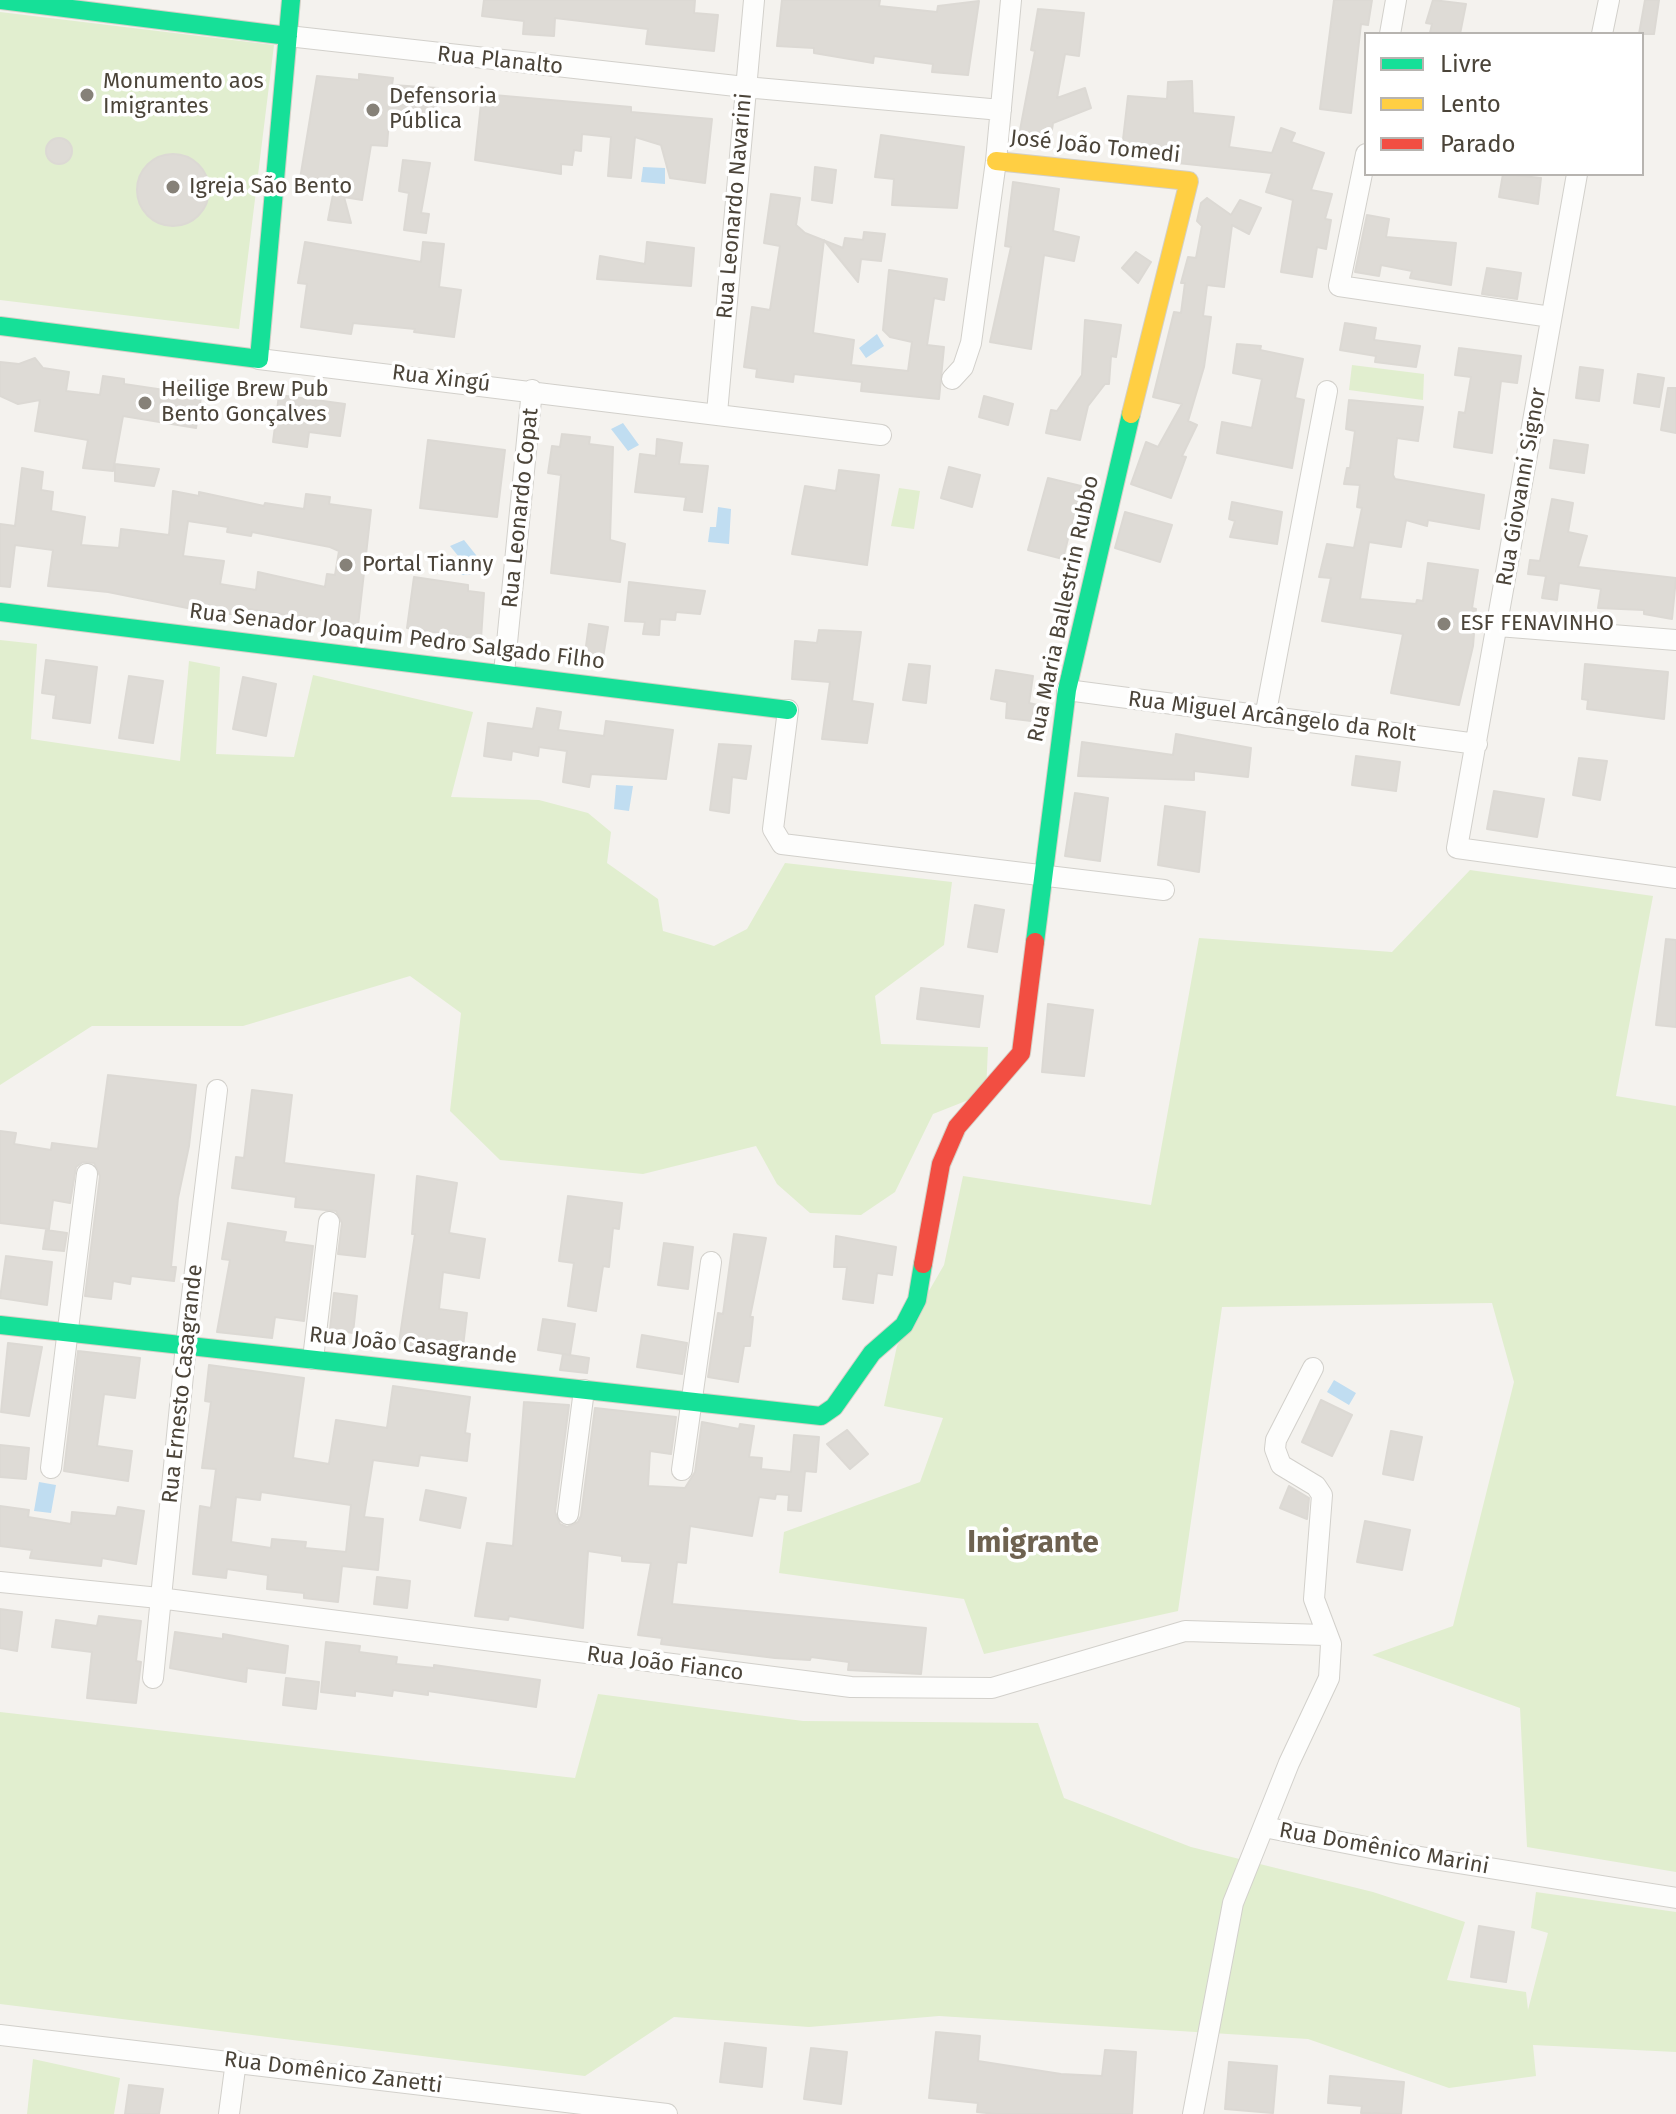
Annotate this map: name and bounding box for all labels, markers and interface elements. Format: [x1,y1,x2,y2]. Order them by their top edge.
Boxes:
legend [1364,32,1644,176]
street label: Rua Planalto [436,41,564,81]
text: Livre [1440,50,1492,78]
place label: Monumento aos Imigrantes [103,69,264,120]
place label: Defensoria Pública [389,84,497,136]
marker: Monumento aos Imigrantes [78,86,96,104]
text: Lento [1440,90,1501,118]
street label: Rua Leonardo Navarini [712,92,758,320]
marker: Defensoria Pública [364,101,382,119]
street label: José João Tomedi [1009,125,1181,169]
text: Parado [1440,130,1516,158]
place label: Igreja São Bento [189,174,352,200]
marker: Igreja São Bento [164,178,182,196]
street label: Rua Xingú [390,360,492,398]
place label: Heilige Brew Pub Bento Gonçalves [161,377,329,428]
street label: Rua Giovanni Signor [1492,386,1552,588]
marker: Heilige Brew Pub Bento Gonçalves [136,394,154,412]
street label: Rua Leonardo Copat [497,407,545,609]
street label: Rua Maria Ballestrin Rubbo [1023,473,1105,745]
place label: Portal Tianny [362,552,493,578]
marker: Portal Tianny [337,556,355,574]
street label: Rua Senador Joaquim Pedro Salgado Filho [188,598,606,676]
place label: ESF FENAVINHO [1460,611,1614,637]
marker: ESF FENAVINHO [1435,615,1453,633]
street label: Rua Miguel Arcângelo da Rolt [1126,686,1418,748]
street label: Rua Ernesto Casagrande [157,1263,209,1505]
street label: Rua João Casagrande [308,1322,518,1370]
district label: Imigrante [967,1526,1099,1562]
street label: Rua João Fianco [585,1641,745,1687]
street label: Rua Domênico Marini [1277,1818,1491,1880]
street label: Rua Domênico Zanetti [222,2047,444,2099]

